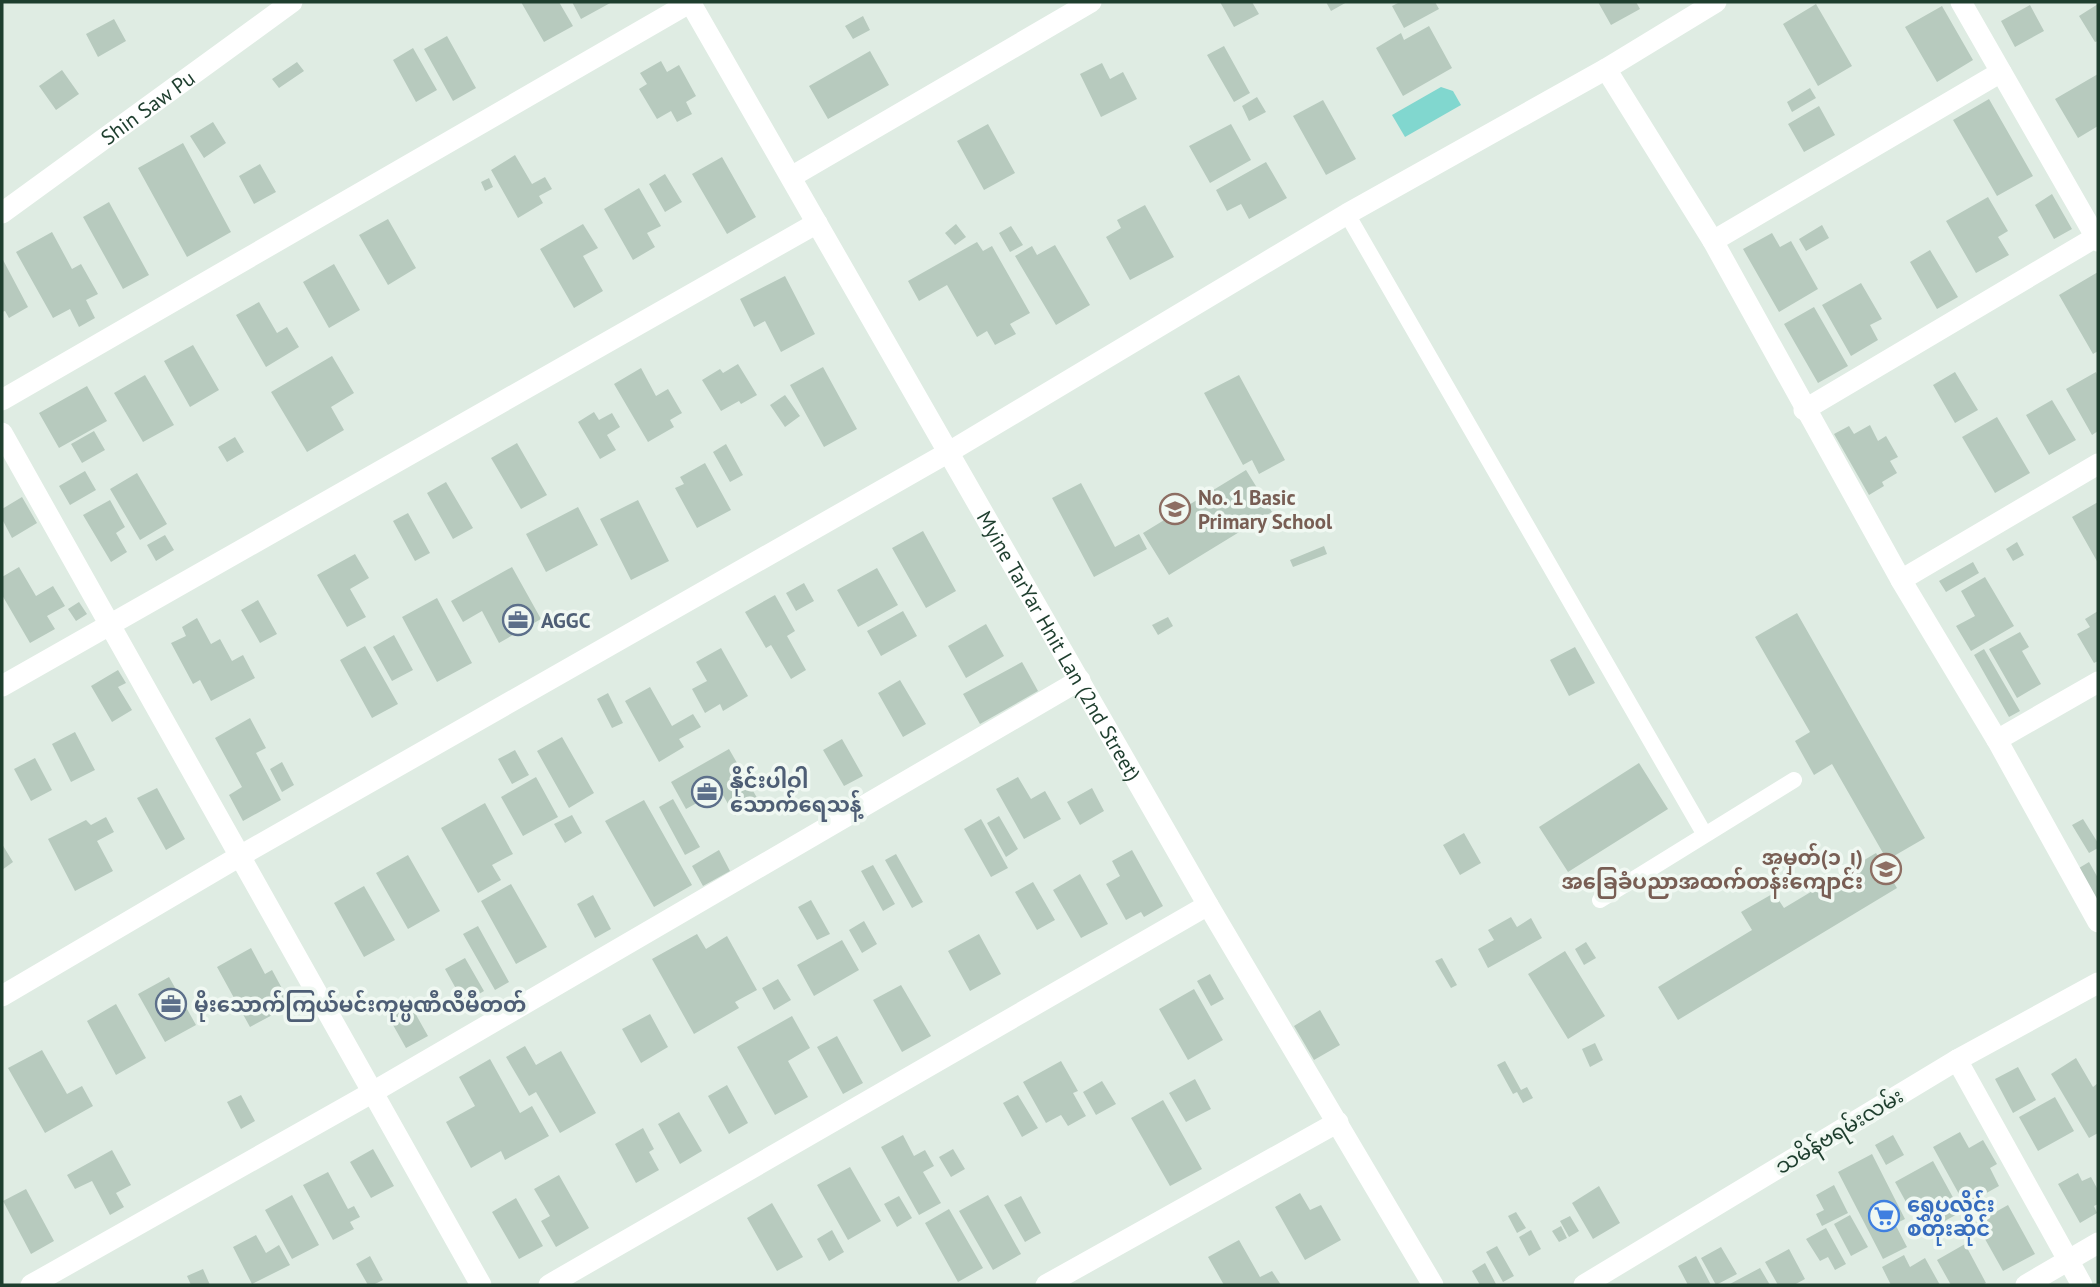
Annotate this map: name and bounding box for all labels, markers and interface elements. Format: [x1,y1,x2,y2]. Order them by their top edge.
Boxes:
street label: Shin Saw Pu [95,64,200,150]
place label: No. 1 Basic Primary School [1198,484,1333,535]
school or university icon: No. 1 Basic Primary School [1158,492,1192,526]
street label: Myine TarYar Hnit Lan (2nd Street) [971,506,1147,785]
office icon: AGGC [501,603,535,637]
place label: AGGC [541,607,591,634]
place label: နိုင်းပါဝါ သောက်ရေသန့် [730,765,865,822]
office icon: နိုင်းပါဝါ သောက်ရေသန့် [690,775,724,809]
place label: အမှတ်(၁၂) အခြေခံပညာအထက်တန်းကျောင်း [1561,842,1863,900]
school or university icon: အမှတ်(၁၂) အခြေခံပညာအထက်တန်းကျောင်း [1869,852,1903,886]
office icon: မိုးသောက်ကြယ်မင်းကုမ္ပဏီလီမီတတ် [154,987,188,1021]
place label: မိုးသောက်ကြယ်မင်းကုမ္ပဏီလီမီတတ် [194,989,526,1022]
street label: သမိန်ဗရမ်းလမ်း [1769,1080,1910,1183]
place label: ရွှေပလိုင်း စတိုးဆိုင် [1907,1189,1995,1246]
supermarket icon: ရွှေပလိုင်း စတိုးဆိုင် [1867,1199,1901,1233]

